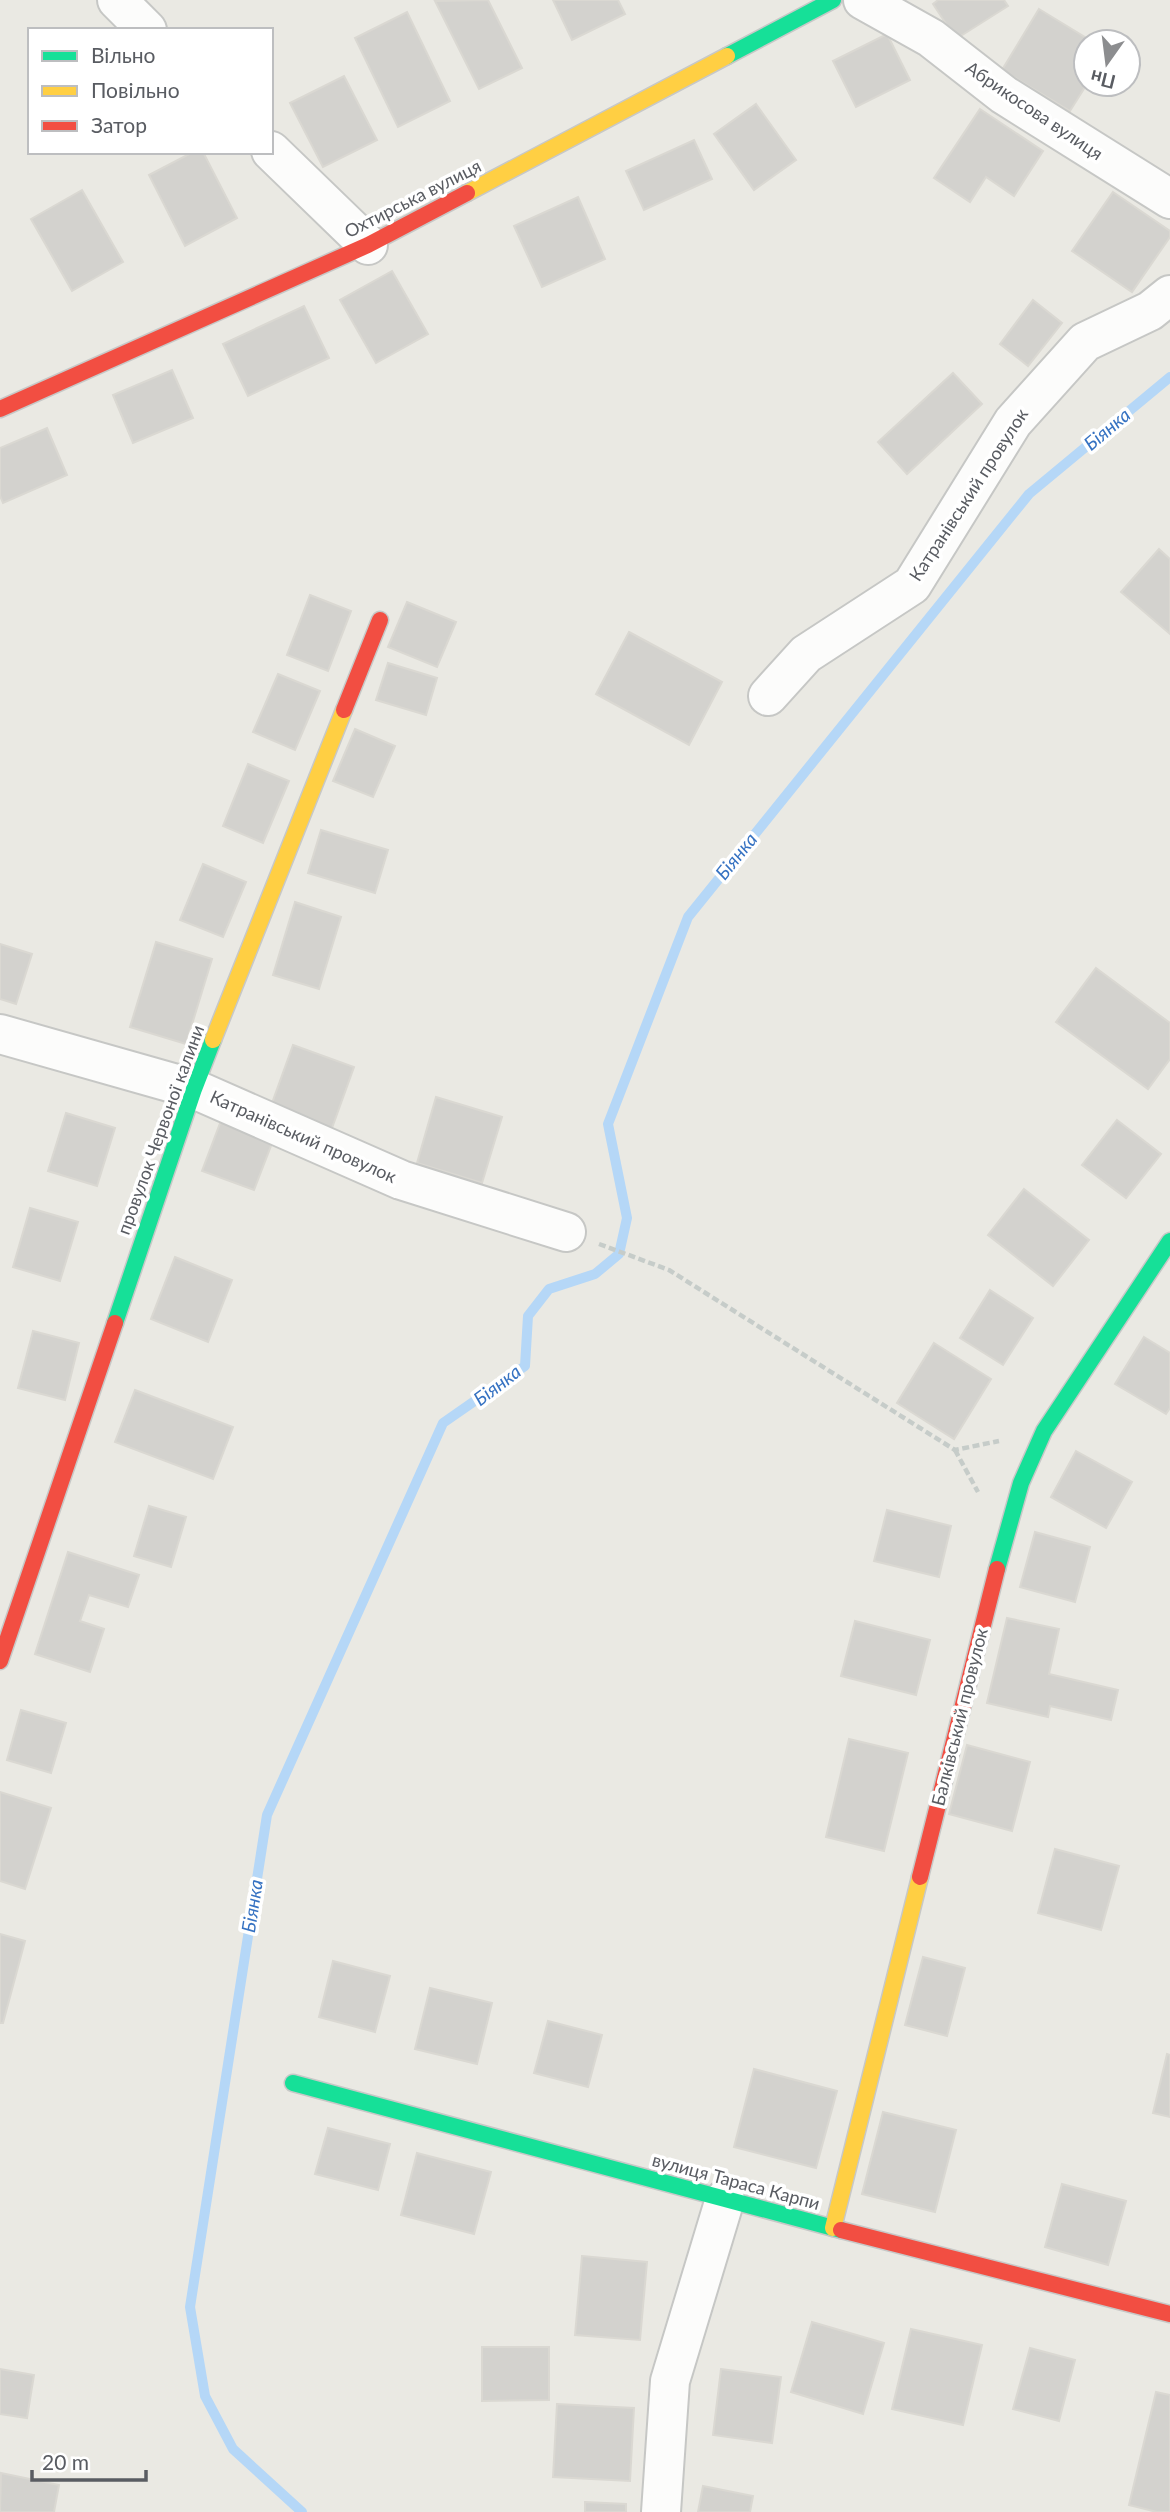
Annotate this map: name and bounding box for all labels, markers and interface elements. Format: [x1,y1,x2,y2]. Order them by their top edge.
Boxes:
legend [28,28,273,154]
north arrow [1072,28,1142,98]
text: Вільно [91,42,156,67]
street label: Абрикосова вулиця [962,56,1107,164]
text: Пн [1088,66,1118,94]
text: Повільно [91,77,180,102]
text: Затор [91,112,147,137]
street label: Охтирська вулиця [340,154,485,242]
street label: Катранівський провулок [904,403,1033,585]
water label: Біянка [1079,403,1135,455]
water label: Біянка [710,828,761,884]
street label: провулок Червоної калини [112,1022,208,1237]
street label: Катранівський провулок [207,1085,401,1187]
water label: Біянка [468,1359,525,1410]
street label: Балківський провулок [926,1625,992,1808]
water label: Біянка [236,1878,267,1934]
street label: вулиця Тараса Карпи [650,2148,822,2214]
scale bar [32,2438,145,2482]
text: 20 m [42,2449,89,2474]

